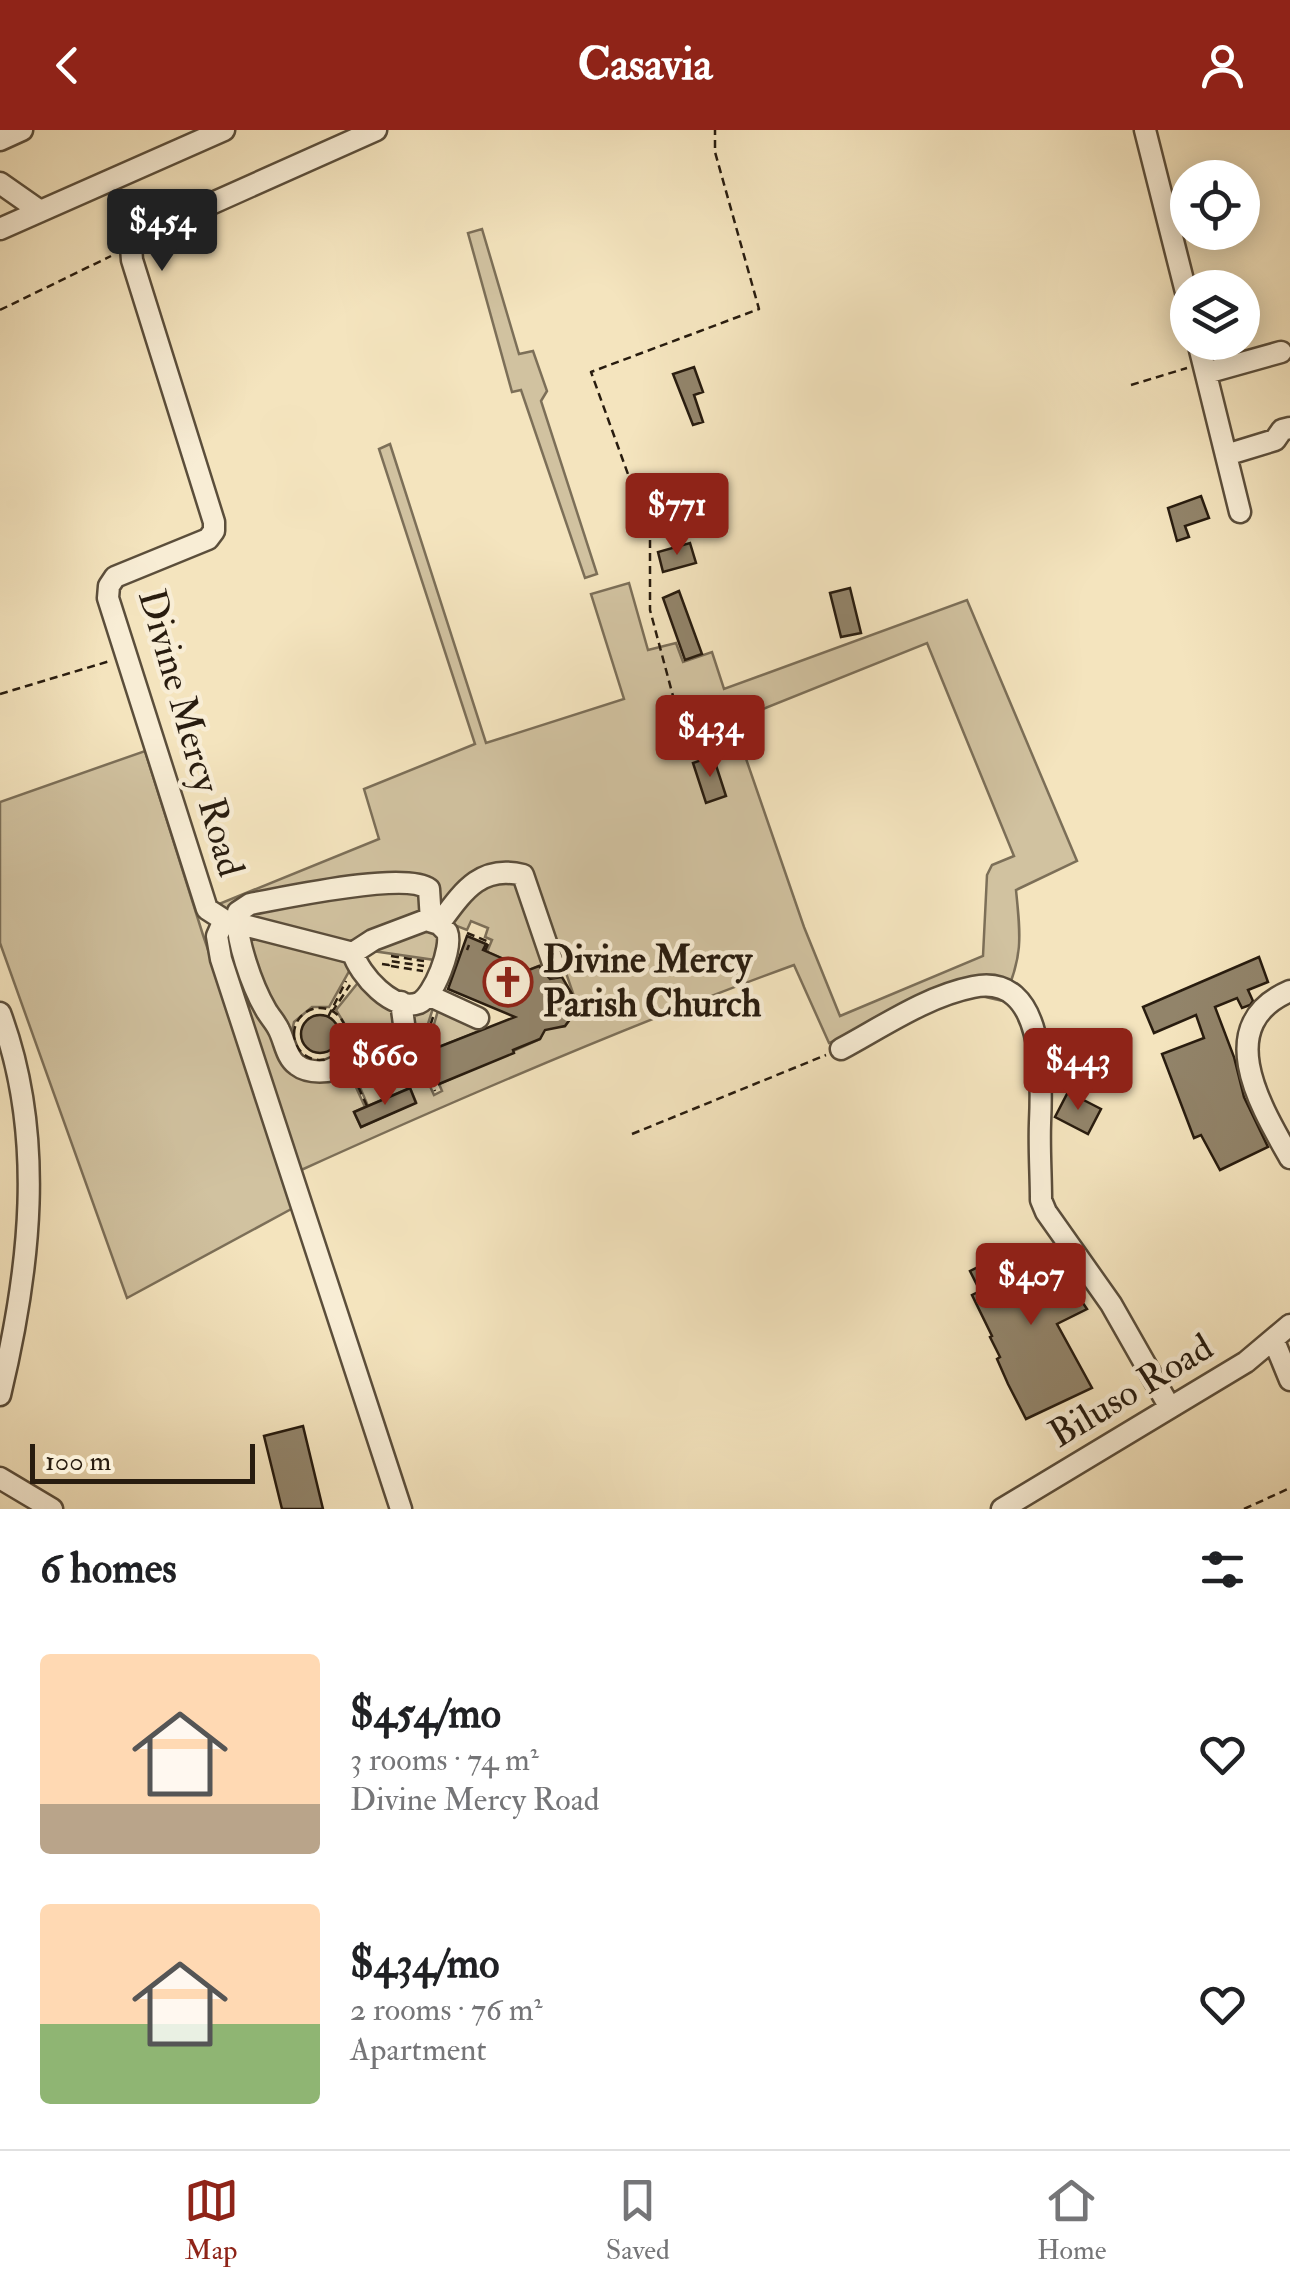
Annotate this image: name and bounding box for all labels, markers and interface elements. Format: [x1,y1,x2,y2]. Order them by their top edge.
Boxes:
text: Casavia [578,37,712,93]
icon: back [40,38,95,93]
icon: person [1195,38,1250,93]
map controls [1170,160,1260,360]
button: locate [1170,160,1260,250]
pin: $454 [103,189,221,274]
text: $454 [129,201,195,241]
button: layers [1170,270,1260,360]
pin: $771 [618,473,736,558]
text: $771 [648,485,706,525]
street label: Divine Mercy Road [127,584,255,882]
pin: $434 [651,695,769,780]
text: $434 [678,707,742,747]
place label: Divine Mercy Parish Church [543,936,762,1028]
church icon: Divine Mercy Parish Church [482,956,534,1008]
pin: $660 [326,1023,444,1108]
pin: $443 [1019,1028,1137,1113]
text: $660 [352,1035,418,1075]
text: $443 [1046,1040,1110,1080]
pin: $407 [972,1243,1090,1328]
text: $407 [998,1255,1064,1295]
street label: Biluso Road [1040,1323,1222,1459]
scale bar [30,1439,255,1484]
text: 100 m [45,1444,111,1479]
icon: filters [1195,1542,1250,1597]
text: 6 homes [40,1543,177,1595]
text: $454/mo [350,1688,501,1740]
icon: home [120,1694,240,1814]
icon: heart [1195,1727,1250,1782]
text: 3 rooms · 74 m² [350,1740,539,1780]
text: Divine Mercy Road [350,1780,600,1820]
text: $434/mo [350,1938,500,1990]
icon: home [120,1944,240,2064]
icon: heart [1195,1977,1250,2032]
text: 2 rooms · 76 m² [350,1990,543,2030]
text: Apartment [350,2030,487,2070]
tab: Map [184,2173,239,2268]
tab: Saved [606,2173,670,2268]
tab: Home [1037,2173,1106,2268]

